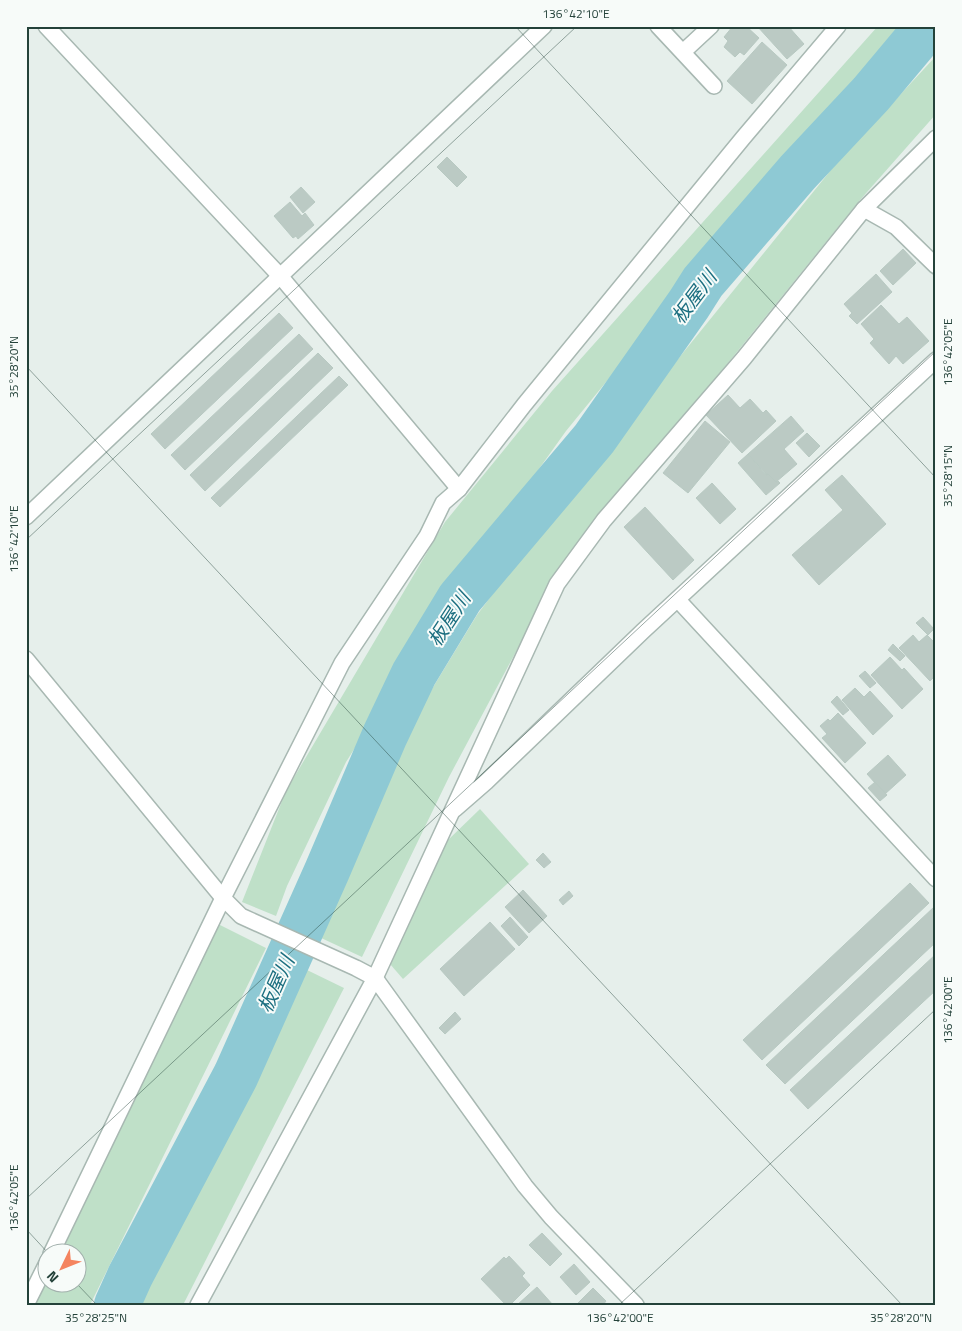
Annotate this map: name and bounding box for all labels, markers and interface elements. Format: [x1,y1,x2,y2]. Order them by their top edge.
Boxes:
text: 136°42'10"E [542,4,610,23]
water label: 板屋川 [663,262,725,330]
text: 136°42'05"E [938,318,957,386]
text: 35°28'20"N [4,336,23,398]
text: 35°28'15"N [938,445,957,507]
text: 136°42'10"E [4,505,23,573]
water label: 板屋川 [419,583,479,652]
water label: 板屋川 [249,948,303,1018]
text: 136°42'00"E [938,976,957,1044]
text: 136°42'05"E [4,1164,23,1232]
north arrow [38,1244,88,1294]
text: N [41,1266,63,1288]
text: 35°28'25"N [65,1308,127,1327]
text: 136°42'00"E [586,1308,654,1327]
text: 35°28'20"N [870,1308,932,1327]

